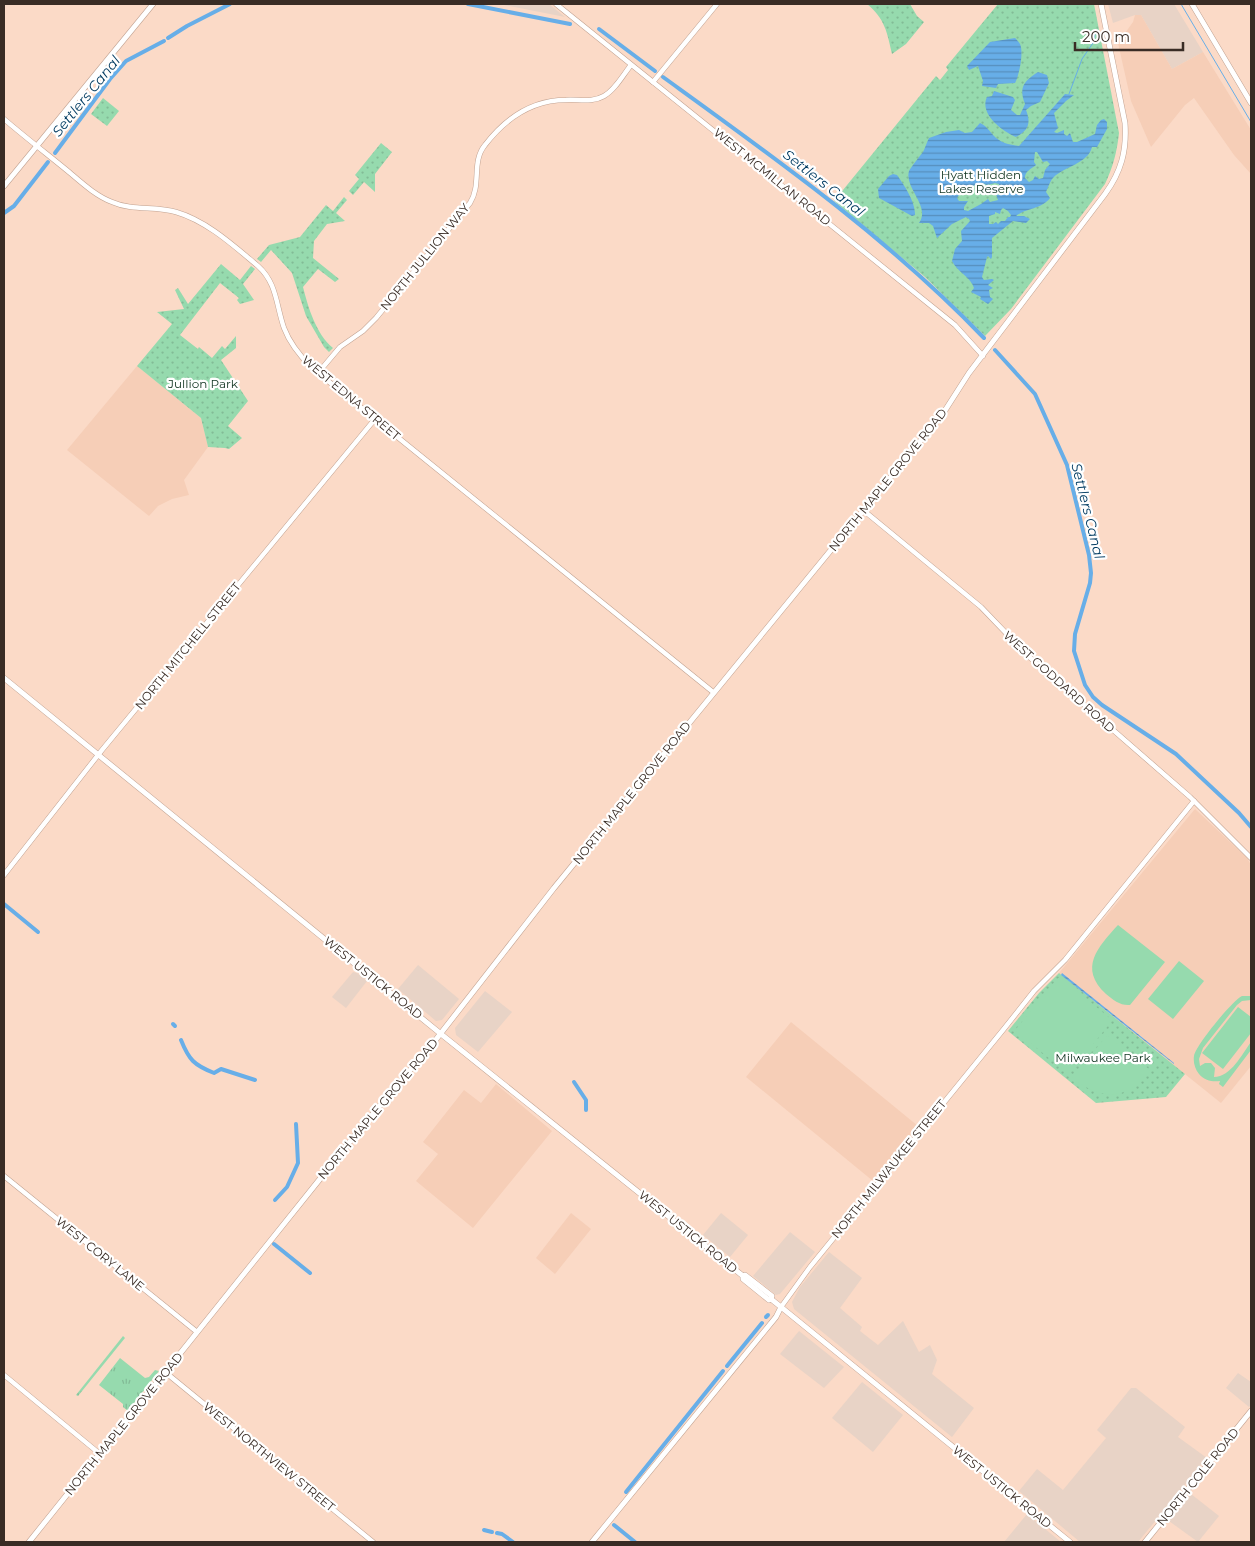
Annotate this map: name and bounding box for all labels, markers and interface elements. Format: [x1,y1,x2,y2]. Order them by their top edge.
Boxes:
scale bar [1075,20,1182,52]
text: 200 m [1082,27,1130,46]
water label: Settlers Canal [48,52,124,140]
street label: WEST MCMILLAN ROAD [711,125,834,229]
water label: Settlers Canal [780,146,869,221]
park label: Hyatt Hidden Lakes Reserve [939,167,1023,196]
street label: NORTH JULLION WAY [377,200,473,313]
street label: WEST EDNA STREET [299,352,404,443]
park label: Jullion Park [167,376,239,391]
street label: NORTH MAPLE GROVE ROAD [825,405,950,554]
water label: Settlers Canal [1067,461,1109,561]
street label: NORTH MITCHELL STREET [132,579,244,712]
street label: WEST GODDARD ROAD [1000,628,1118,736]
street label: NORTH MAPLE GROVE ROAD [569,718,694,867]
street label: WEST USTICK ROAD [321,933,426,1022]
street label: NORTH MAPLE GROVE ROAD [314,1035,441,1182]
park label: Milwaukee Park [1055,1050,1151,1065]
street label: NORTH MILWAUKEE STREET [828,1096,949,1241]
street label: WEST USTICK ROAD [636,1187,741,1276]
street label: WEST CORY LANE [53,1213,148,1294]
street label: NORTH MAPLE GROVE ROAD [61,1349,186,1498]
street label: WEST NORTHVIEW STREET [200,1399,338,1515]
street label: NORTH COLE ROAD [1153,1425,1242,1529]
street label: WEST USTICK ROAD [950,1442,1055,1531]

